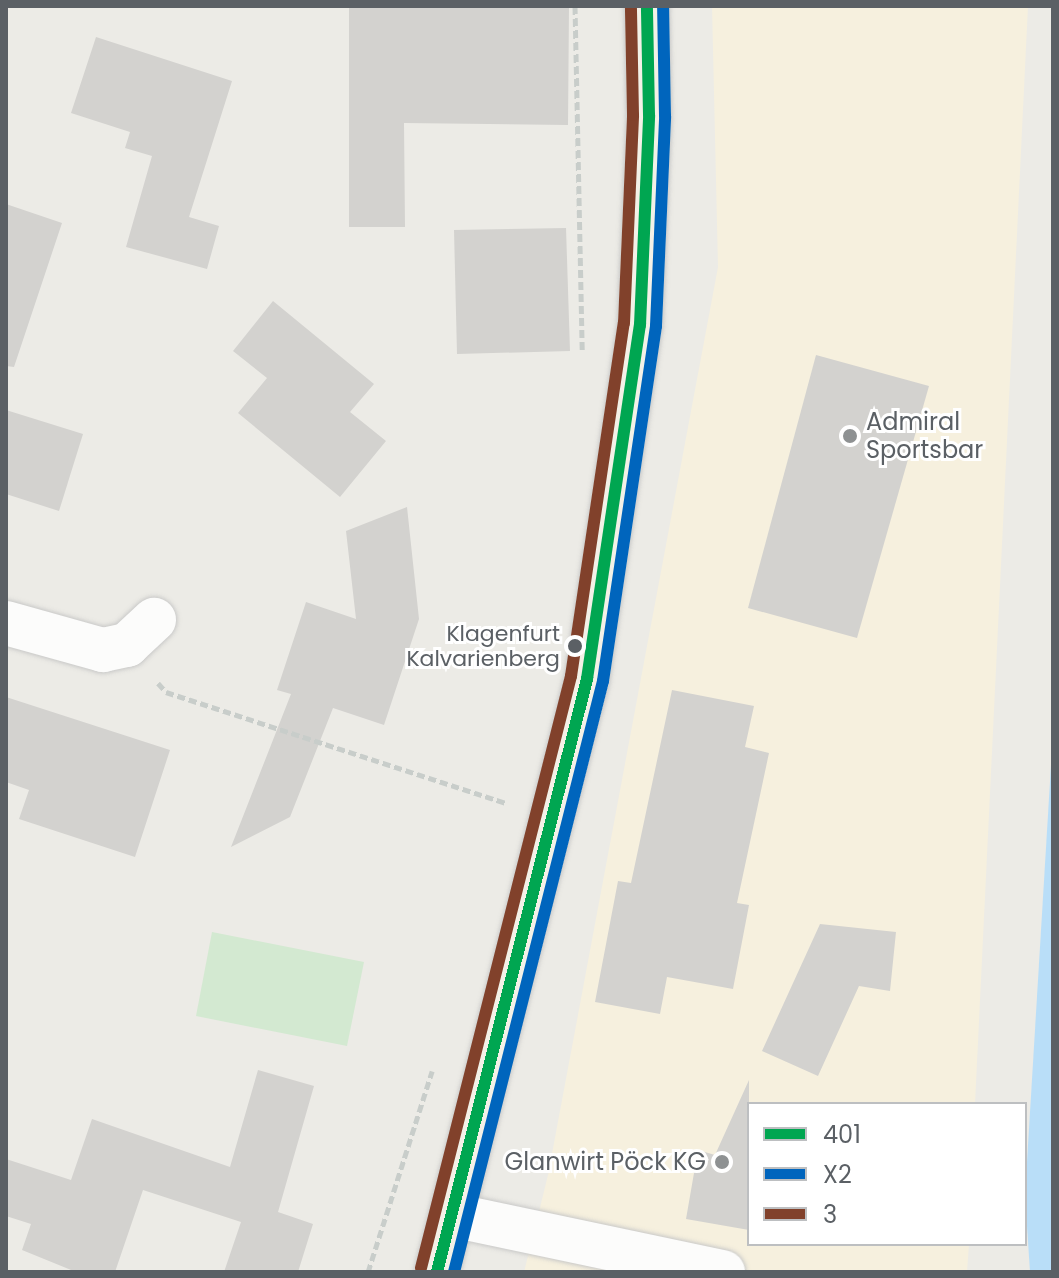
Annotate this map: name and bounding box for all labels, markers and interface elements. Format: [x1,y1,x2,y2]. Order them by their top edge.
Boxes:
place label: Admiral Sportsbar [866,408,983,464]
marker: Admiral Sportsbar [841,427,859,445]
place label: Klagenfurt Kalvarienberg [406,620,560,672]
marker: Klagenfurt Kalvarienberg [567,638,583,654]
legend [747,1102,1027,1246]
text: 401 [823,1118,861,1151]
place label: Glanwirt Pöck KG [505,1148,706,1176]
marker: Glanwirt Pöck KG [713,1153,731,1171]
text: X2 [823,1158,852,1191]
text: 3 [823,1198,837,1231]

